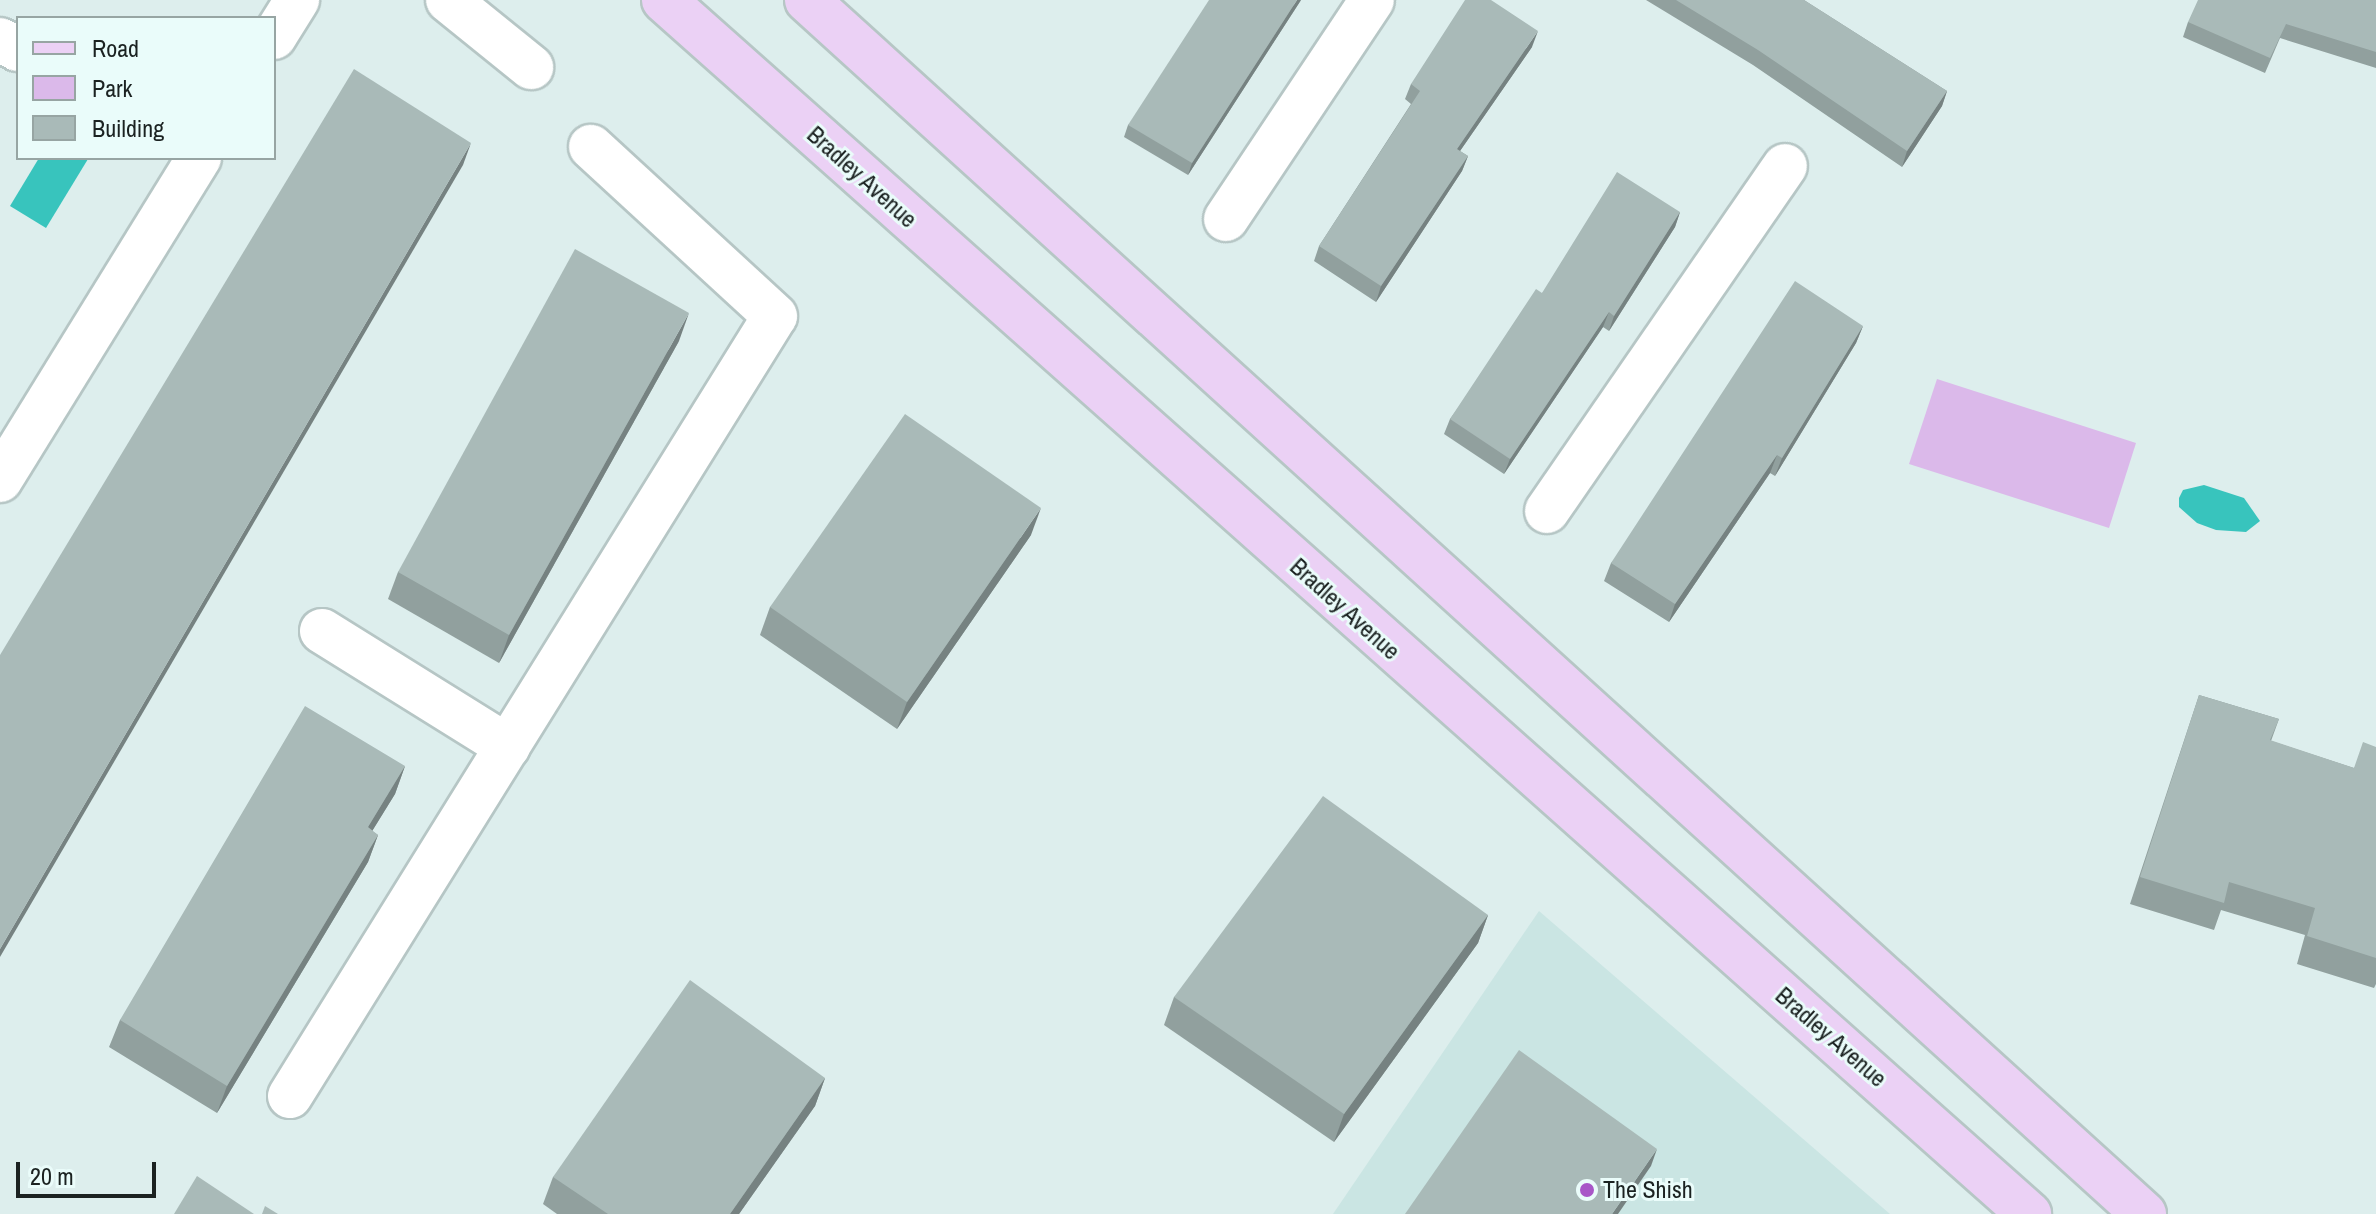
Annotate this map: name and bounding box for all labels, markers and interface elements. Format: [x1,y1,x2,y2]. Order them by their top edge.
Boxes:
legend [16,16,276,160]
text: Road [92,32,139,64]
text: Park [92,72,132,104]
text: Building [92,112,164,144]
street label: Bradley Avenue [801,120,923,234]
street label: Bradley Avenue [1284,552,1406,666]
street label: Bradley Avenue [1769,981,1893,1093]
scale bar [20,1146,160,1196]
text: 20 m [30,1160,74,1192]
place label: The Shish [1603,1176,1693,1204]
marker: The Shish [1578,1181,1596,1199]

